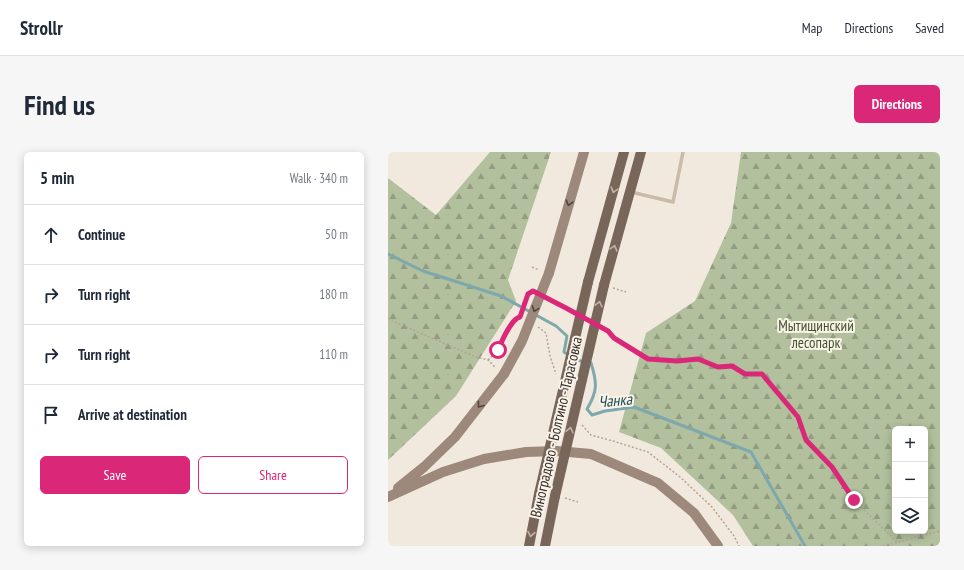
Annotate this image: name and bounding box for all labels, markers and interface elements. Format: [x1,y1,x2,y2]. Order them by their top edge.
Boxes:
text: Strollr [20,16,63,40]
text: Map [802,19,822,37]
text: Directions [844,19,893,37]
text: Saved [915,19,944,37]
button: Directions [854,85,940,123]
text: Find us [24,86,95,123]
text: 5 min [40,167,74,189]
text: Walk · 340 m [290,170,348,187]
one-way arrow [610,186,619,193]
one-way arrow [565,199,574,206]
icon: ahead [40,224,62,246]
text: Continue [78,225,125,244]
text: 50 m [325,226,348,243]
one-way arrow [609,245,618,252]
icon: right [40,284,62,306]
text: Turn right [78,285,130,304]
text: 180 m [319,286,348,303]
one-way arrow [595,300,603,307]
one-way arrow [531,306,539,313]
park label: Мытищинский лесопарк [778,316,854,352]
street label: Виноградово - Болтино - Тарасовка [526,335,586,519]
route start [489,341,507,359]
icon: right [40,344,62,366]
text: Turn right [78,345,130,364]
text: 110 m [319,346,348,363]
water label: Чанка [597,388,634,411]
one-way arrow [478,401,485,408]
icon: arrive [40,404,62,426]
text: Arrive at destination [78,405,187,424]
map controls [892,426,928,534]
button: + [892,426,928,462]
one-way arrow [566,427,574,433]
button: Save [40,456,190,494]
button: Share [198,456,348,494]
button: − [892,462,928,498]
route end [845,491,863,509]
button: layers [892,498,928,534]
one-way arrow [528,530,536,537]

